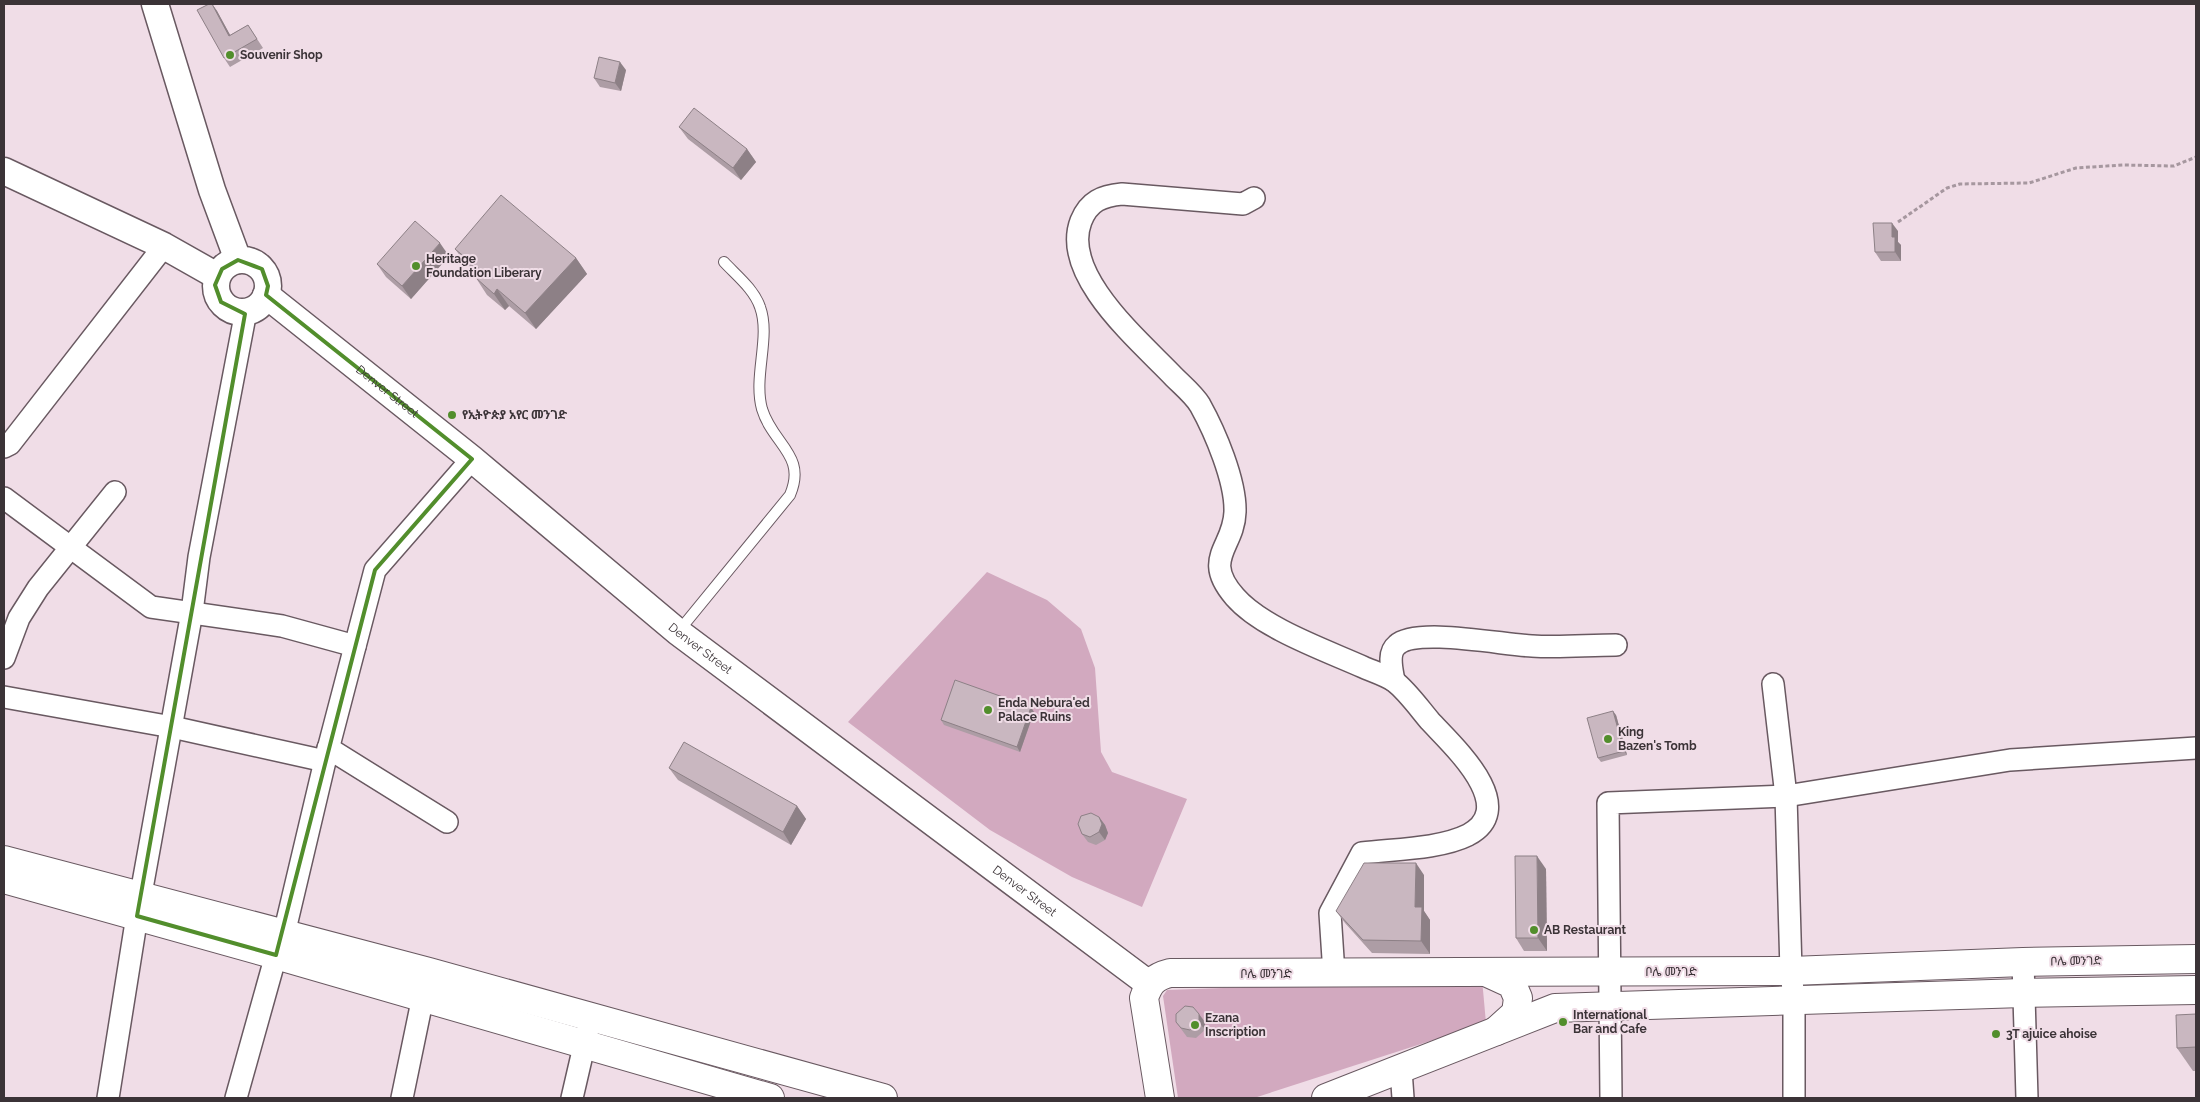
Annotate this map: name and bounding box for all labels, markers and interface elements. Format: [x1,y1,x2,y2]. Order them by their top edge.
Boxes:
place label: Souvenir Shop [240,48,323,62]
marker: Souvenir Shop [224,49,236,61]
place label: Heritage Foundation Liberary [426,252,542,280]
marker: Heritage Foundation Liberary [410,260,422,272]
street label: Denver Street [353,362,421,421]
place label: የኢትዮጵያ አየር መንገድ [462,408,568,422]
marker: የኢትዮጵያ አየር መንገድ [446,409,458,421]
street label: Denver Street [666,620,735,677]
place label: Enda Nebura'ed Palace Ruins [998,696,1090,724]
marker: Enda Nebura'ed Palace Ruins [982,704,994,716]
place label: King Bazen's Tomb [1618,725,1697,753]
marker: King Bazen's Tomb [1602,733,1614,745]
street label: Denver Street [990,863,1059,919]
place label: AB Restaurant [1544,923,1627,937]
marker: AB Restaurant [1528,924,1540,936]
street label: ቦሌ መንገድ [2050,954,2102,968]
street label: ቦሌ መንገድ [1645,965,1697,979]
street label: ቦሌ መንገድ [1240,967,1292,981]
place label: International Bar and Cafe [1573,1008,1647,1036]
place label: Ezana Inscription [1205,1011,1266,1039]
marker: International Bar and Cafe [1557,1016,1569,1028]
marker: Ezana Inscription [1189,1019,1201,1031]
place label: 3T ajuice ahoise [2006,1027,2097,1041]
marker: 3T ajuice ahoise [1990,1028,2002,1040]

